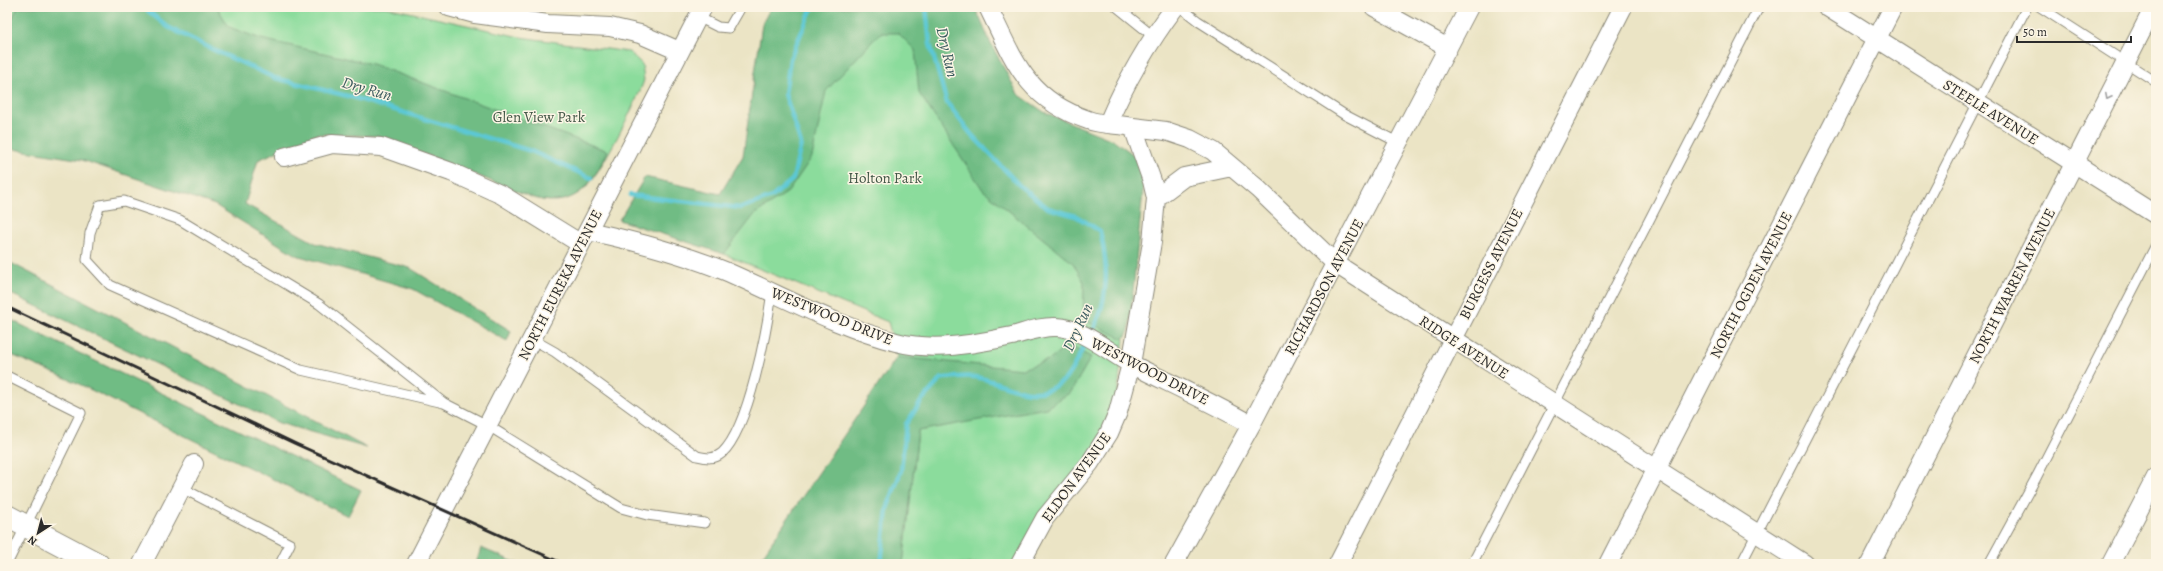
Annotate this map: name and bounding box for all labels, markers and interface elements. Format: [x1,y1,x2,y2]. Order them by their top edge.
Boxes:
scale bar [2017,18,2131,44]
text: 50 m [2023,24,2047,40]
water label: Dry Run [931,25,963,80]
water label: Dry Run [339,71,394,107]
street label: STEELE AVENUE [1939,75,2043,149]
one-way arrow [2105,92,2113,100]
park label: Glen View Park [493,107,586,127]
park label: Holton Park [848,168,922,188]
street label: BURGESS AVENUE [1454,205,1528,323]
street label: NORTH WARREN AVENUE [1964,205,2060,367]
street label: NORTH EUREKA AVENUE [513,206,607,364]
street label: NORTH OGDEN AVENUE [1705,208,1797,362]
street label: RICHARDSON AVENUE [1280,215,1368,359]
street label: WESTWOOD DRIVE [767,282,896,350]
water label: Dry Run [1057,300,1099,355]
street label: RIDGE AVENUE [1415,311,1513,383]
street label: WESTWOOD DRIVE [1087,332,1212,409]
street label: ELDON AVENUE [1037,428,1115,526]
north arrow [18,513,58,553]
text: N [25,532,40,549]

